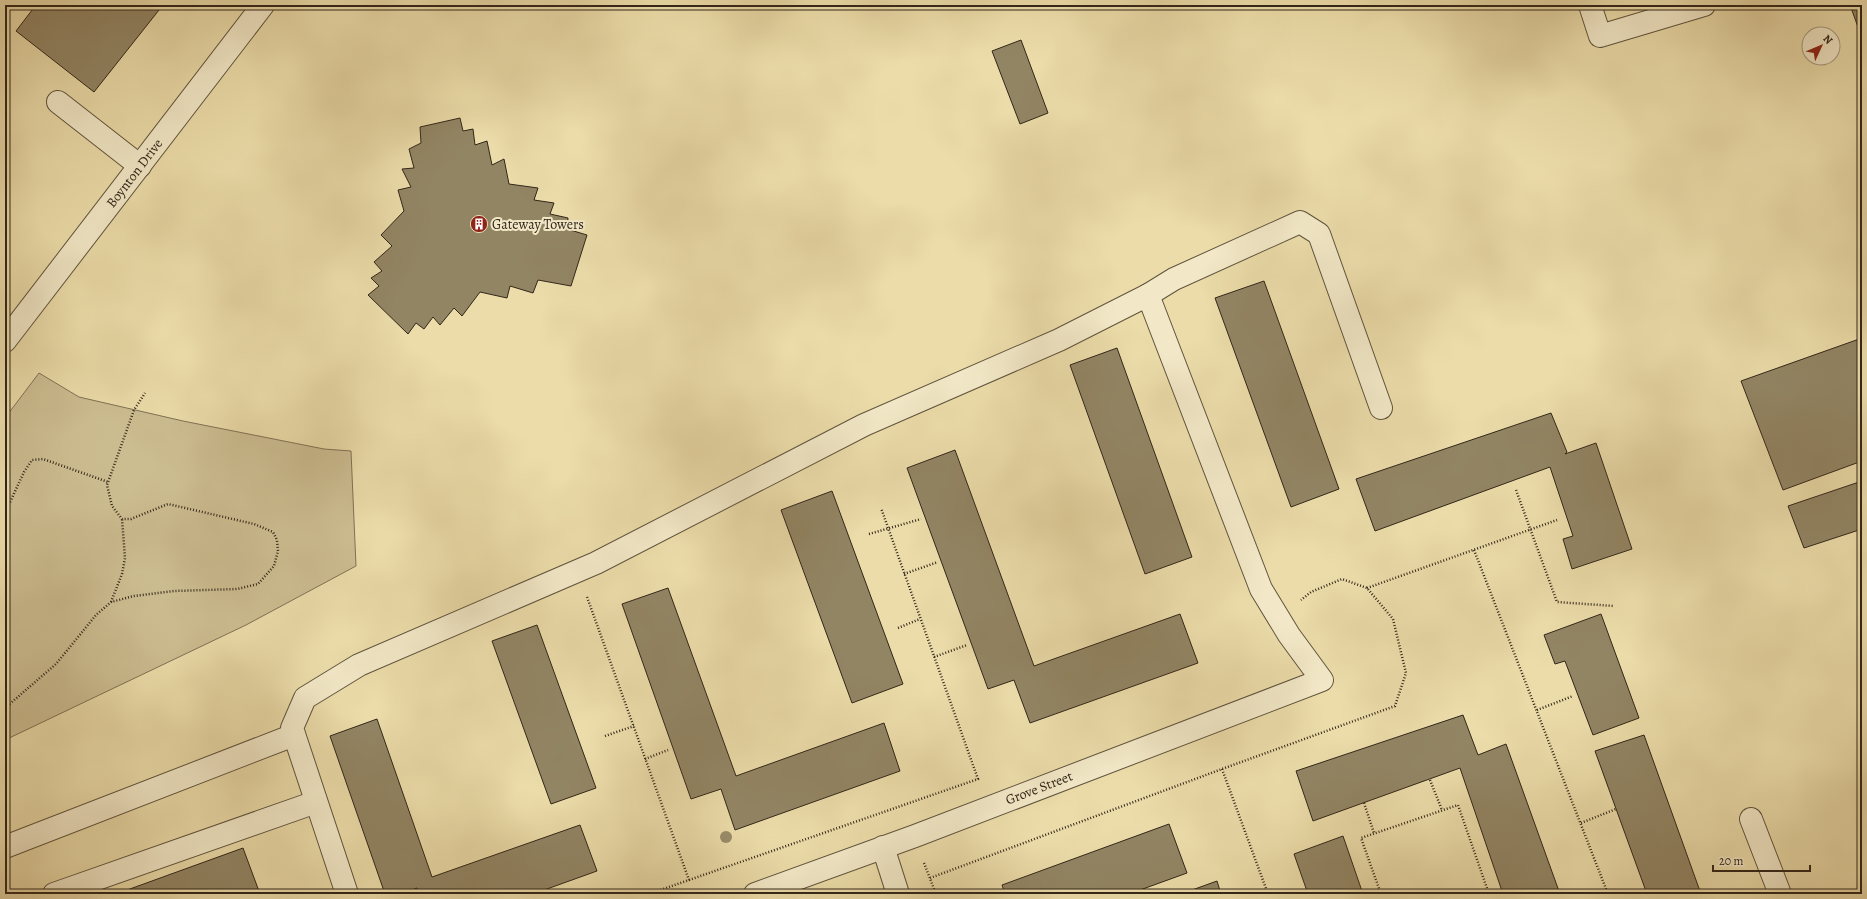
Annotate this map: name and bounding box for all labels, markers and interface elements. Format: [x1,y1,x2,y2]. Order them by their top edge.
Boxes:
north arrow [1801,26,1841,66]
text: N [1820,31,1836,47]
street label: Boynton Drive [101,134,167,211]
building icon: Gateway Towers [469,214,489,234]
place label: Gateway Towers [492,215,584,234]
street label: Grove Street [1003,766,1076,810]
scale bar [1713,847,1810,873]
text: 20 m [1719,853,1743,869]

